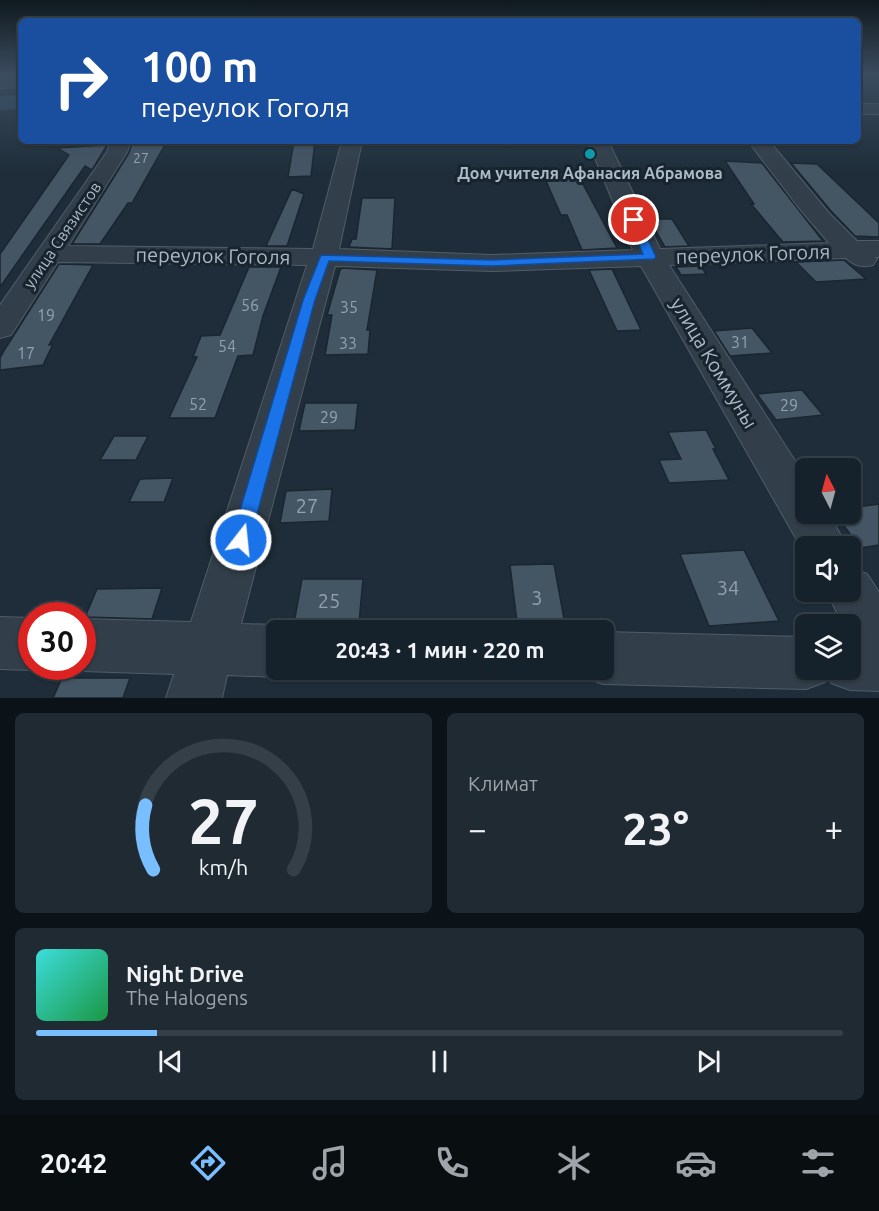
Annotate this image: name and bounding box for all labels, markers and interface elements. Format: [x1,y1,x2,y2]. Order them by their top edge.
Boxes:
icon: right [42,42,120,120]
text: 100 m [141,43,258,90]
text: переулок Гоголя [141,92,350,122]
marker: Дом учителя Афанасия Абрамова [583,147,597,161]
house number: 27 [133,150,149,166]
place label: Дом учителя Афанасия Абрамова [457,164,723,182]
street label: улица Связистов [20,178,104,292]
pin [608,194,659,245]
icon: arrive [617,203,650,236]
street label: переулок Гоголя [675,239,831,268]
street label: переулок Гоголя [135,243,291,268]
street label: улица Коммуны [666,293,762,432]
house number: 56 [241,296,259,314]
house number: 35 [340,298,358,316]
house number: 19 [37,306,55,324]
house number: 31 [731,333,749,351]
house number: 33 [339,334,357,352]
house number: 54 [218,337,236,355]
house number: 17 [17,344,35,362]
house number: 52 [189,395,207,413]
house number: 29 [780,396,798,414]
house number: 29 [320,408,338,426]
north arrow [795,458,861,524]
map controls [795,458,861,680]
house number: 27 [296,494,318,517]
position arrow [209,508,273,572]
button: sound [795,536,861,602]
house number: 34 [717,576,739,599]
house number: 3 [531,586,543,609]
house number: 25 [318,589,340,612]
speed limit sign: 30 [18,602,96,680]
button: layers [795,614,861,680]
text: 20:43 · 1 мин · 220 m [336,637,544,662]
text: Климат [468,772,538,795]
text: 27 [188,786,259,856]
text: 23° [622,803,689,854]
text: − [468,810,487,847]
text: + [824,810,843,847]
text: km/h [199,855,248,879]
text: Night Drive [126,961,244,986]
text: The Halogens [126,986,248,1009]
icon: previous [154,1045,187,1078]
icon: pause [423,1045,456,1078]
icon: next [692,1045,725,1078]
icon: directions [187,1142,229,1184]
icon: music [309,1142,351,1184]
icon: phone [431,1142,473,1184]
icon: climate [553,1142,595,1184]
icon: car [675,1142,717,1184]
icon: filters [797,1142,839,1184]
text: 20:42 [40,1148,108,1178]

